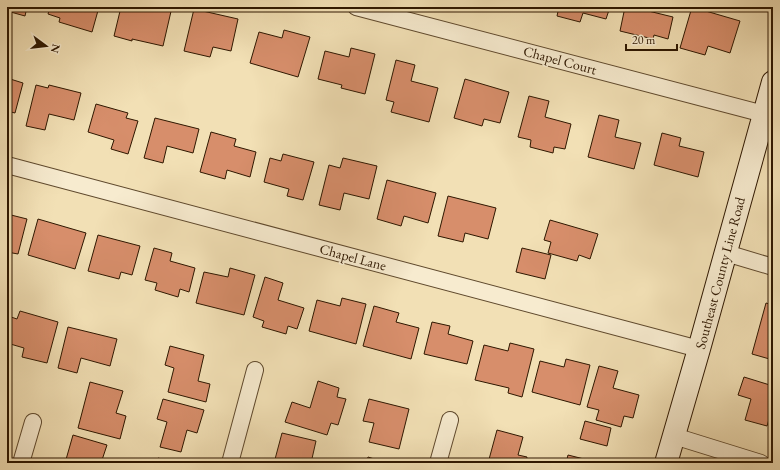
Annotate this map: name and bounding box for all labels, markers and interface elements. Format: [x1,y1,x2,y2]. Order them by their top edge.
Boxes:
north arrow [26,26,66,66]
scale bar [626,26,677,52]
text: 20 m [632,32,656,48]
text: N [48,42,64,55]
street label: Chapel Court [521,42,599,79]
street label: Southeast County Line Road [691,194,749,351]
street label: Chapel Lane [318,239,389,275]

